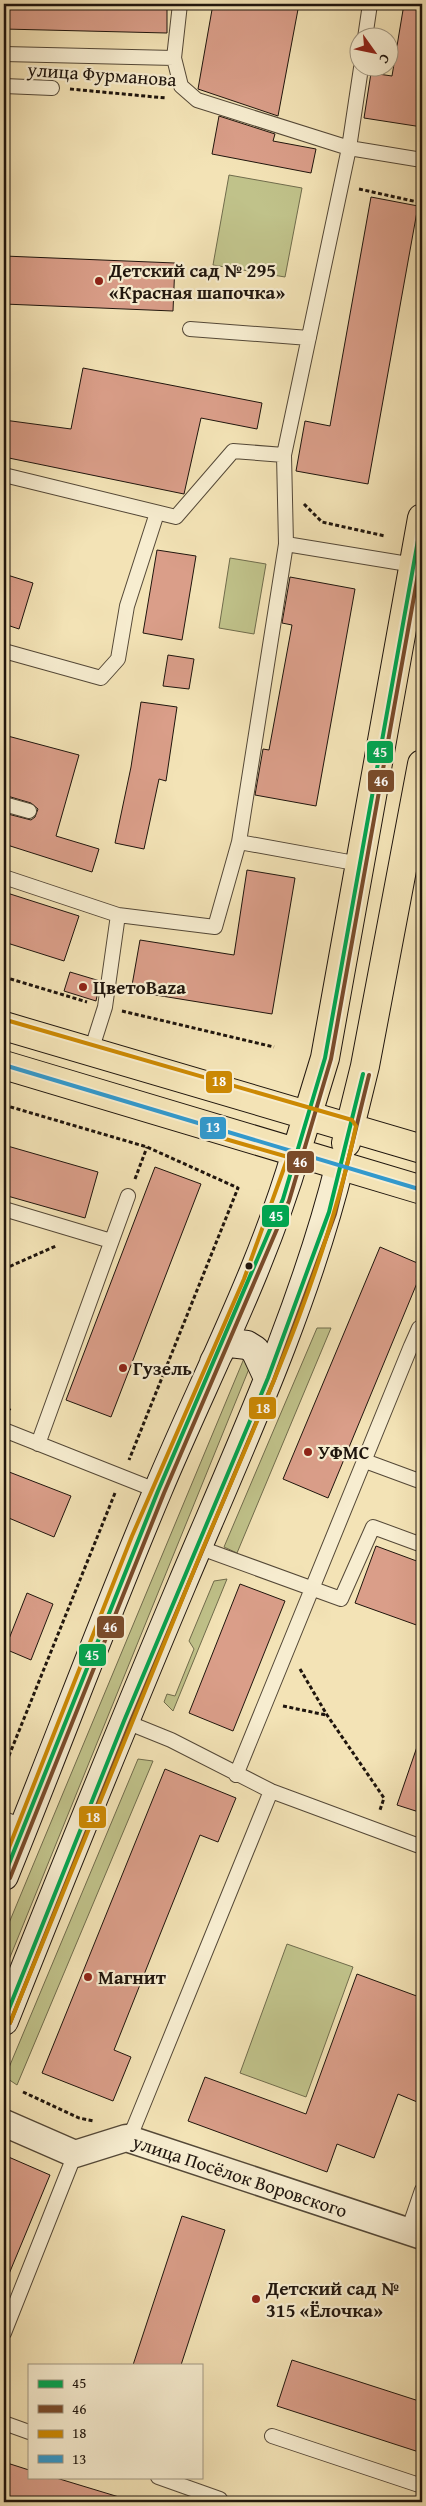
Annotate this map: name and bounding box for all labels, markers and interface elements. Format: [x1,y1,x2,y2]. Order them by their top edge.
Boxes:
north arrow [348,28,398,78]
text: С [374,50,395,68]
street label: улица Фурманова [26,55,177,93]
place label: Детский сад № 295 «Красная шапочка» [108,256,285,306]
marker: Детский сад № 295 «Красная шапочка» [93,275,105,287]
line badge: 45 [366,740,394,764]
text: 45 [373,742,387,762]
line badge: 46 [367,769,395,793]
text: 46 [374,771,388,791]
place label: ЦветоBaza [93,973,186,1001]
marker: ЦветоBaza [77,981,89,993]
line badge: 18 [205,1070,233,1094]
text: 18 [212,1071,226,1091]
line badge: 13 [199,1116,227,1140]
text: 13 [206,1117,220,1137]
line badge: 46 [286,1150,315,1174]
text: 46 [293,1152,307,1172]
line badge: 45 [261,1204,290,1228]
text: 45 [269,1206,283,1226]
unlabelled marker [244,1261,254,1271]
place label: Гузель [133,1354,192,1382]
marker: Гузель [117,1362,129,1374]
line badge: 18 [248,1396,277,1420]
text: 18 [256,1398,270,1418]
place label: УФМС [318,1438,370,1466]
marker: УФМС [302,1446,314,1458]
line badge: 46 [96,1615,125,1639]
text: 46 [103,1617,117,1637]
line badge: 45 [78,1643,107,1667]
text: 45 [85,1645,99,1665]
line badge: 18 [78,1805,107,1829]
text: 18 [86,1807,100,1827]
place label: Магнит [98,1963,167,1991]
marker: Магнит [82,1971,94,1983]
street label: улица Посёлок Воровского [128,2127,351,2224]
place label: Детский сад № 315 «Ёлочка» [265,2274,399,2324]
marker: Детский сад № 315 «Ёлочка» [250,2293,262,2305]
legend [28,2364,202,2478]
text: 45 [72,2372,86,2393]
text: 46 [72,2398,86,2419]
text: 18 [72,2422,86,2443]
text: 13 [72,2448,86,2469]

